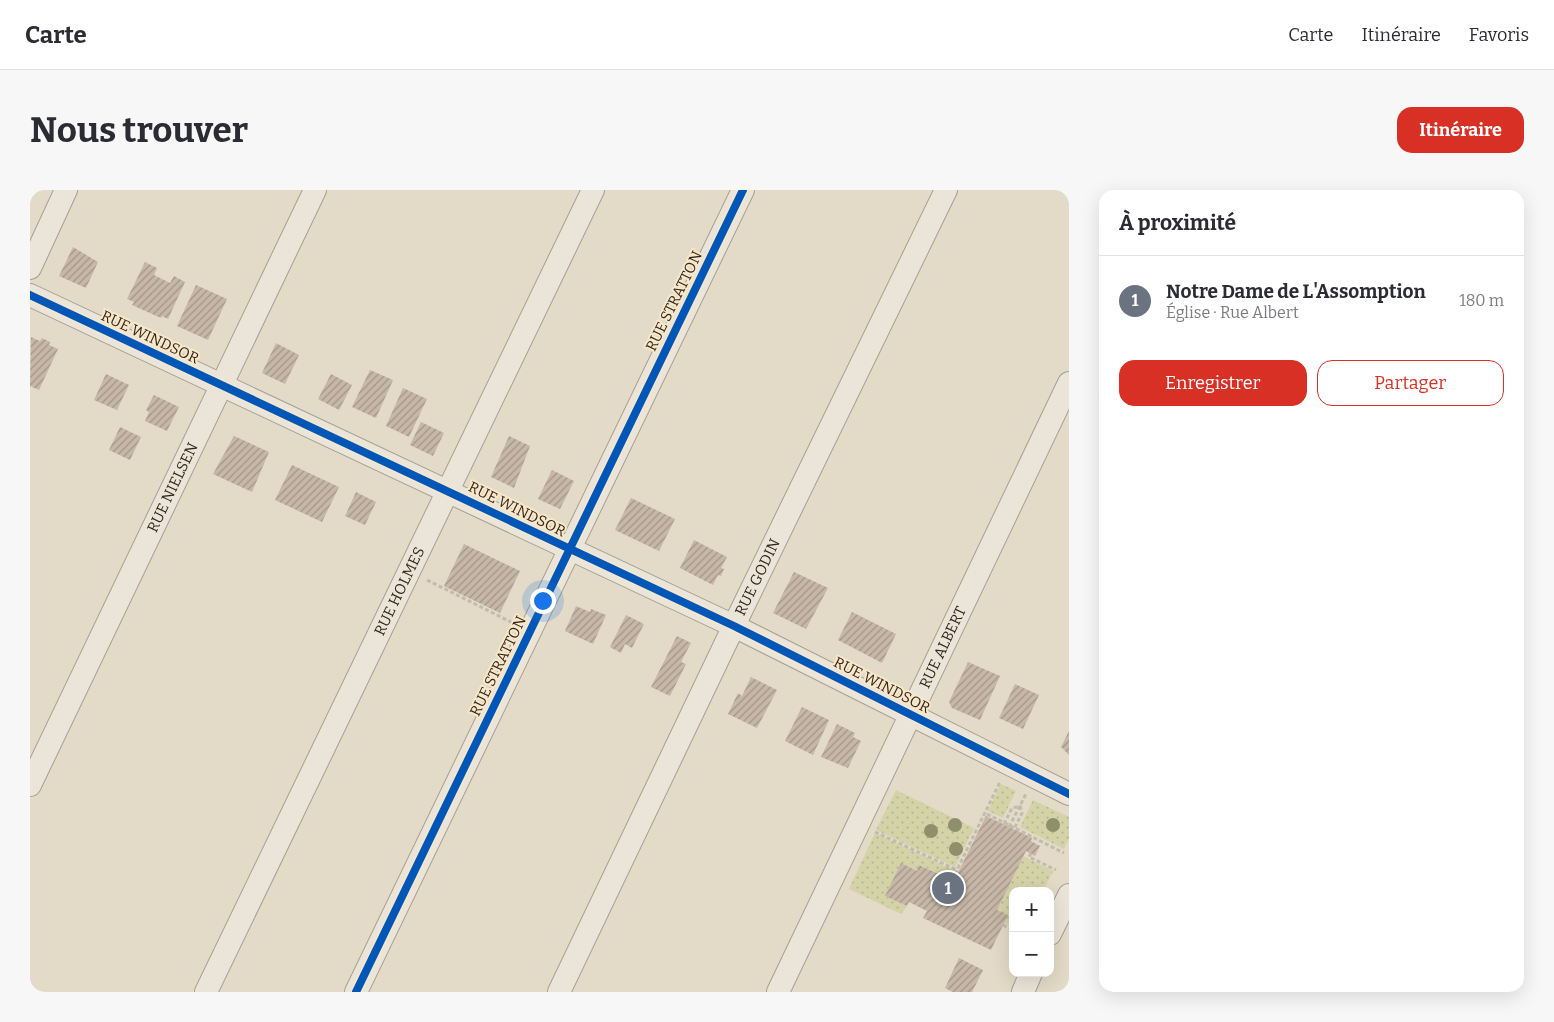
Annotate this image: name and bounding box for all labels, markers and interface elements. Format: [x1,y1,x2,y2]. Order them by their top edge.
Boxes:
text: Carte [25,21,87,49]
text: Carte [1288,24,1333,46]
text: Itinéraire [1361,24,1441,46]
text: Favoris [1469,24,1529,46]
button: Itinéraire [1397,107,1524,153]
text: Nous trouver [30,109,248,151]
text: À proximité [1119,210,1236,236]
street label: RUE STRATTON [642,248,706,354]
text: Notre Dame de L'Assomption [1166,280,1426,303]
text: 1 [1132,291,1138,310]
text: 180 m [1459,291,1504,310]
text: Église · Rue Albert [1166,303,1299,322]
street label: RUE WINDSOR [98,306,202,368]
button: Enregistrer [1119,360,1307,406]
button: Partager [1317,360,1504,406]
street label: RUE NIELSEN [143,440,202,535]
street label: RUE WINDSOR [465,478,569,540]
street label: RUE GODIN [731,536,784,618]
street label: RUE HOLMES [370,544,428,638]
your location [530,588,556,614]
street label: RUE ALBERT [916,603,970,691]
street label: RUE STRATTON [466,613,530,719]
street label: RUE WINDSOR [831,653,933,717]
pin: 1 [932,869,964,907]
map controls [1009,887,1054,977]
button: + [1009,887,1054,932]
button: − [1009,932,1054,977]

